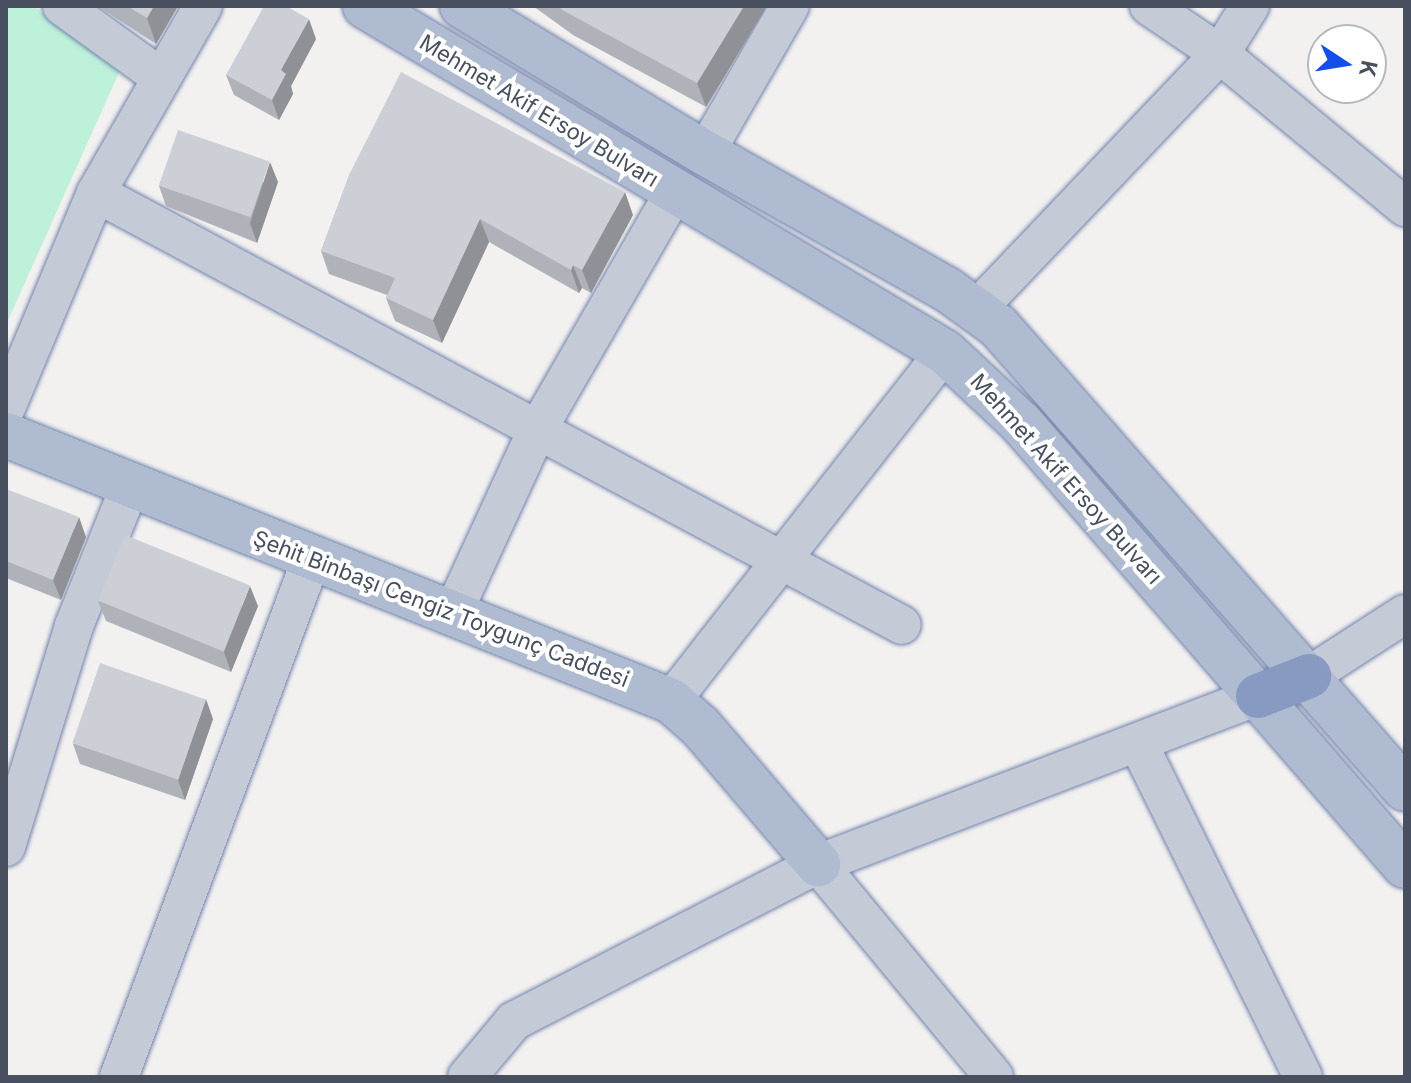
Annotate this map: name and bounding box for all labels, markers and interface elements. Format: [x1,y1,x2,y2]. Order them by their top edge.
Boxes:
north arrow [1307,24,1387,104]
street label: Mehmet Akif Ersoy Bulvarı [415,29,663,193]
text: K [1354,58,1383,79]
street label: Mehmet Akif Ersoy Bulvarı [965,368,1167,590]
street label: Şehit Binbaşı Cengiz Toygunç Caddesi [249,525,633,693]

